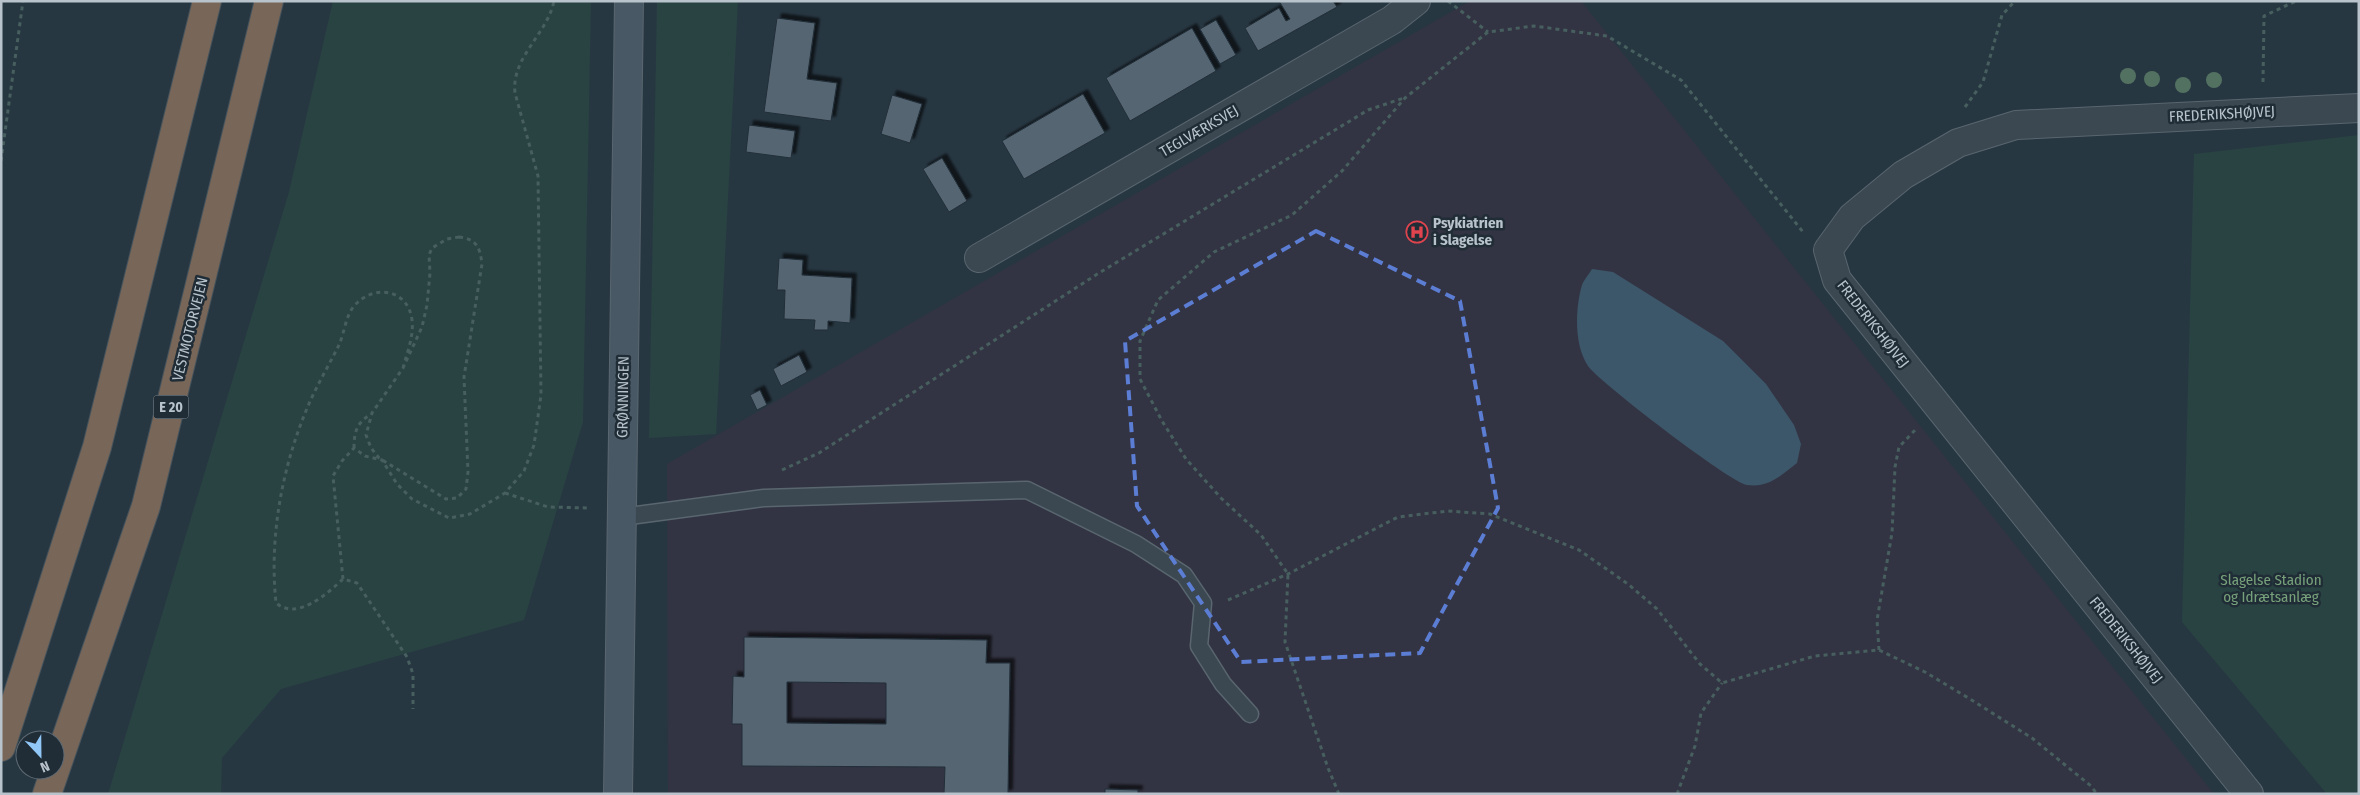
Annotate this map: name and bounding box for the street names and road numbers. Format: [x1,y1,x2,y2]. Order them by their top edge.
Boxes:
street label: TEGLVÆRKSVEJ [1156,101,1242,161]
street label: FREDERIKSHØJVEJ [2169,102,2275,126]
street label: VESTMOTORVEJEN [168,275,212,383]
street label: FREDERIKSHØJVEJ [1833,277,1913,371]
street label: GRØNNINGEN [613,356,633,438]
road number: E 20 [154,396,188,418]
street label: FREDERIKSHØJVEJ [2086,593,2166,687]

